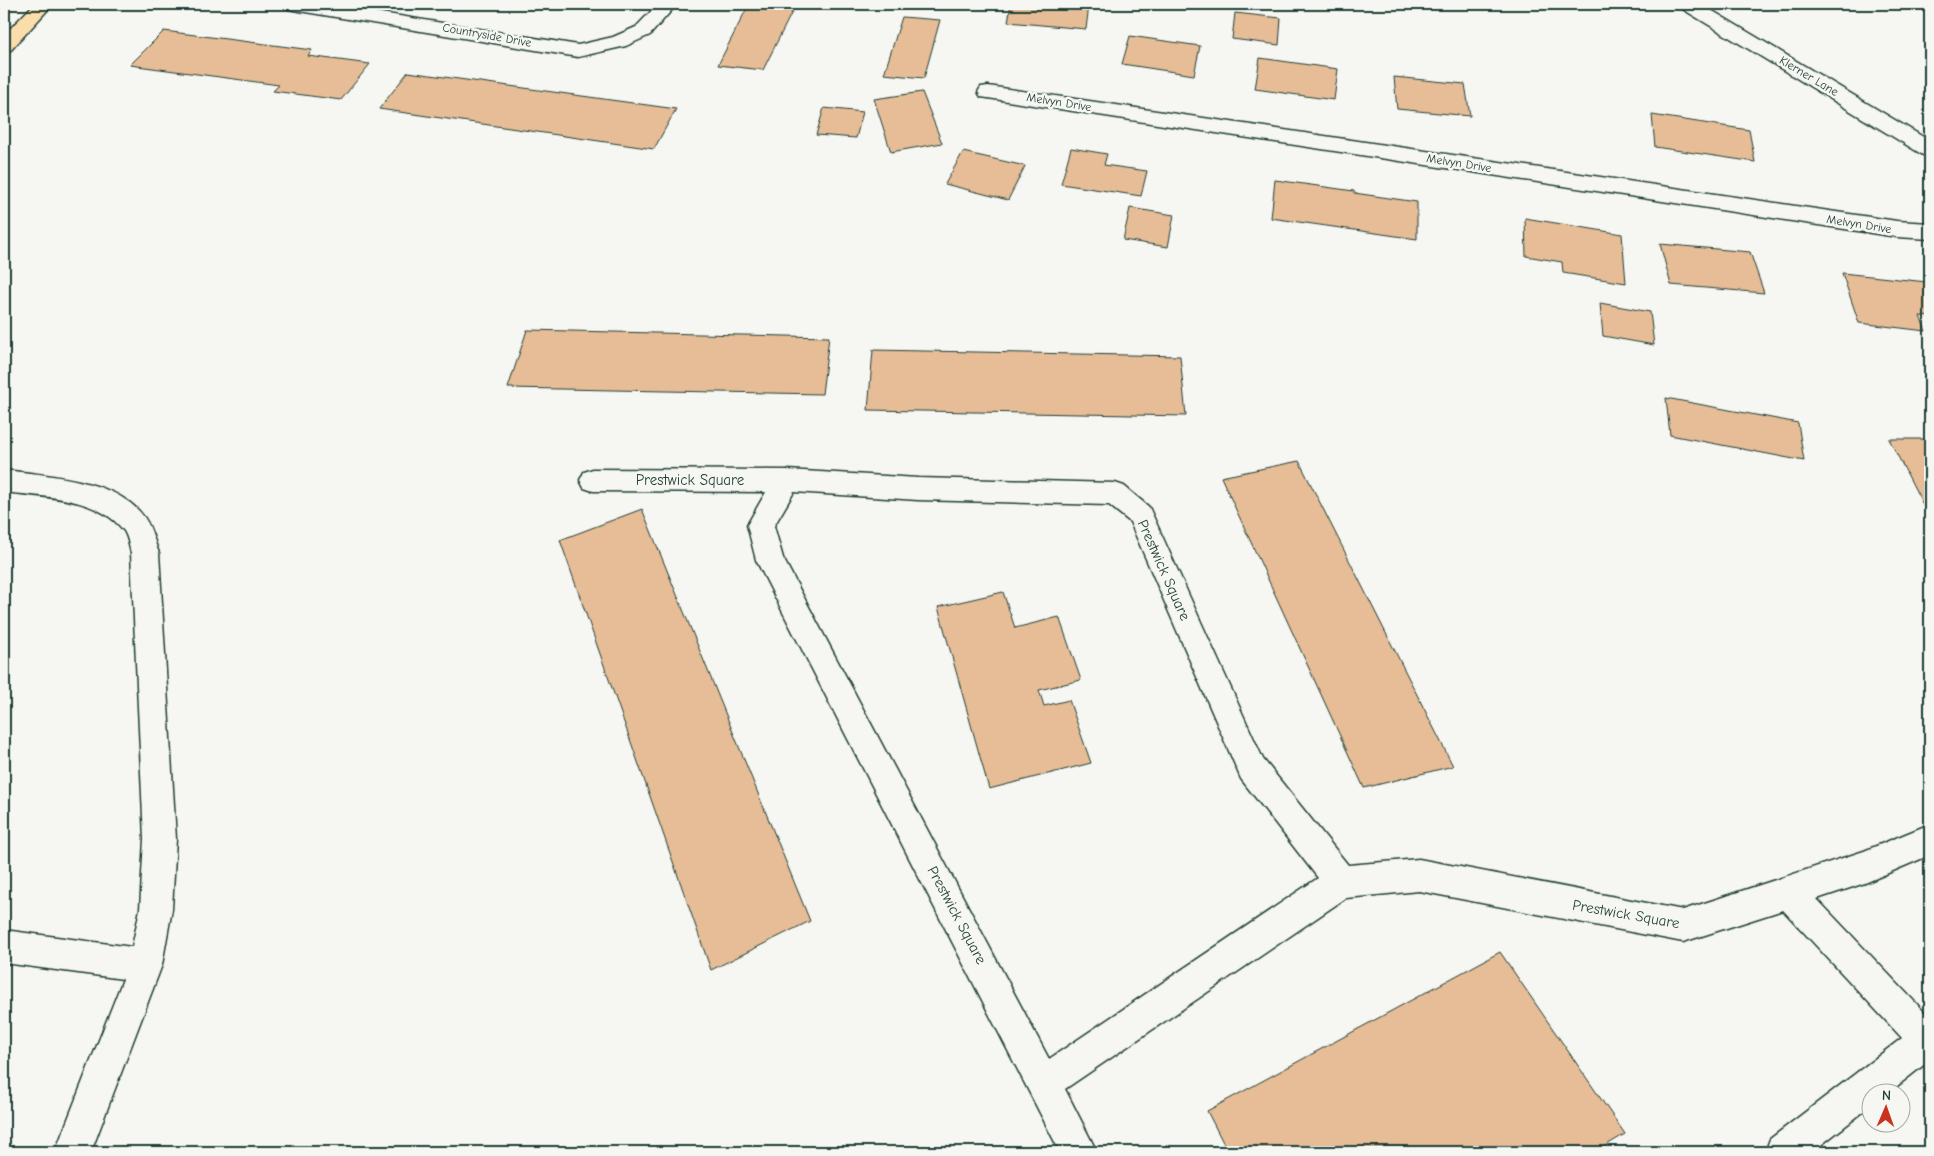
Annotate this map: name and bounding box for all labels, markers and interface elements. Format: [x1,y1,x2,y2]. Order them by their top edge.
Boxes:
street label: Countryside Drive [441,20,533,50]
street label: Klerner Lane [1777,53,1841,99]
street label: Melvyn Drive [1026,90,1092,114]
street label: Melvyn Drive [1426,151,1492,175]
street label: Melvyn Drive [1826,212,1892,236]
street label: Prestwick Square [636,471,745,489]
street label: Prestwick Square [1134,517,1195,624]
street label: Prestwick Square [924,863,991,968]
street label: Prestwick Square [1571,896,1682,932]
north arrow [1862,1084,1912,1134]
text: N [1882,1087,1891,1104]

